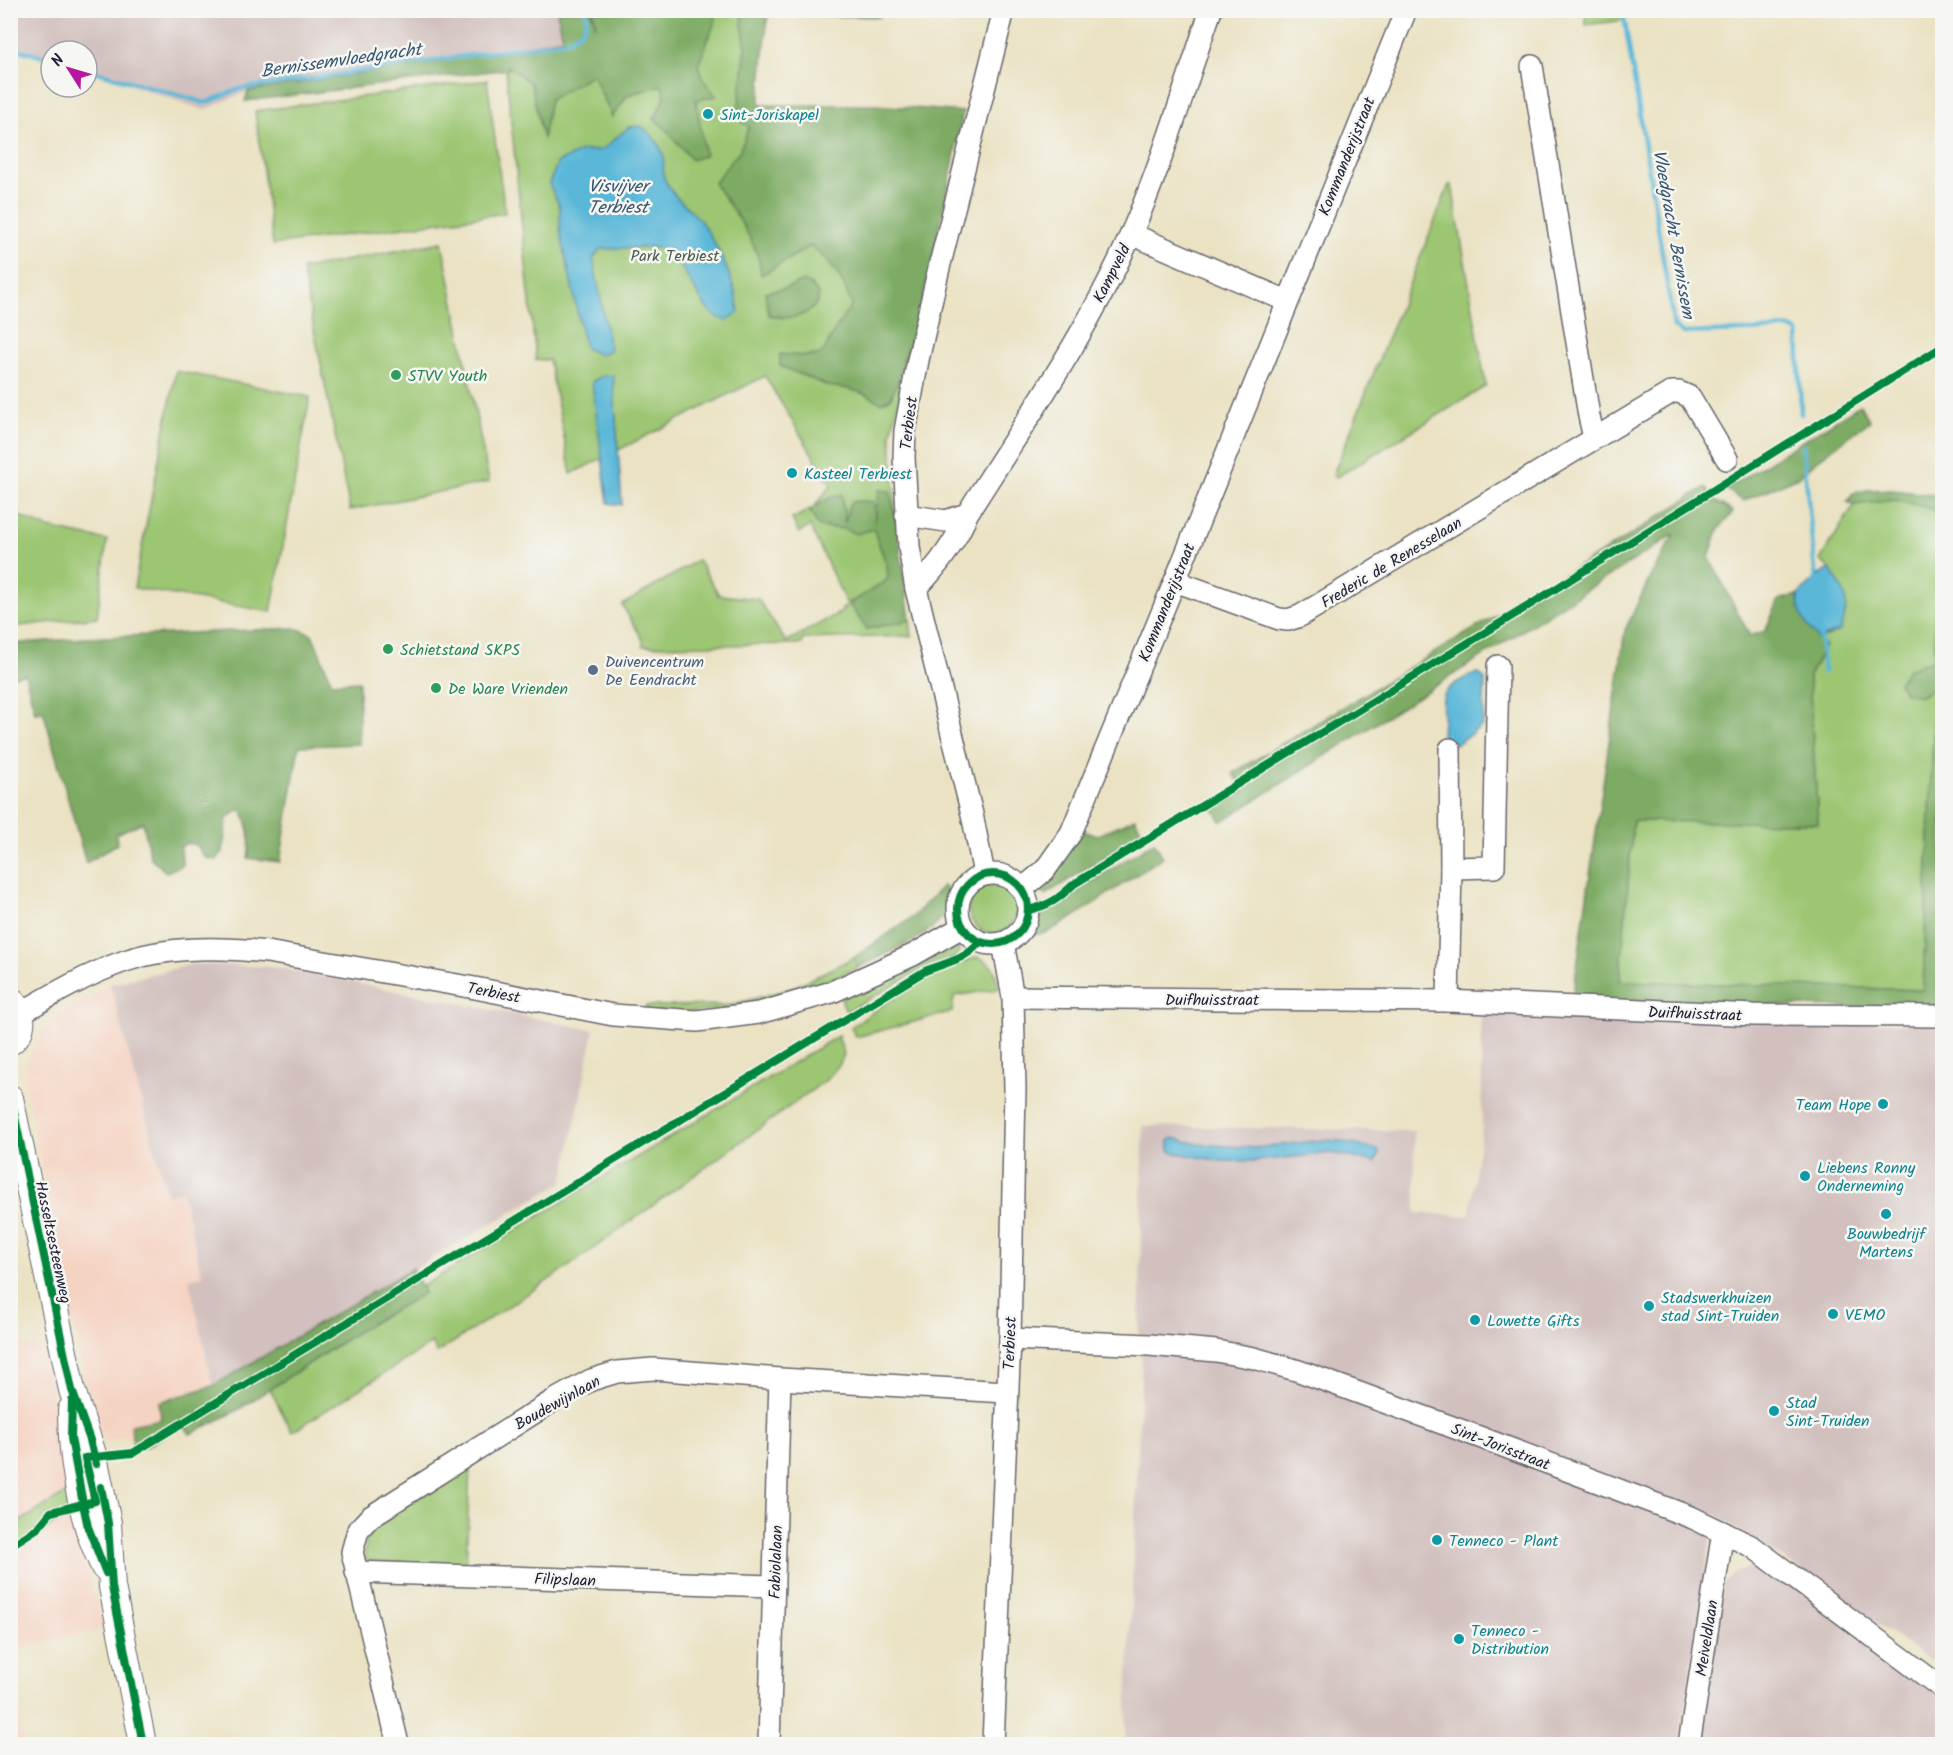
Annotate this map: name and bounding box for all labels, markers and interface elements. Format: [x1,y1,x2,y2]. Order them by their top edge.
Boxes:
water label: Bernissemvloedgracht [259,35,426,87]
north arrow [39,39,99,99]
text: N [45,49,71,72]
street label: Kommanderijstraat [1312,93,1383,220]
place label: Sint-Joriskapel [720,103,819,128]
marker: Sint-Joriskapel [701,107,715,121]
water label: Vloedgracht Bernissem [1643,147,1702,323]
water label: Visvijver Terbiest [588,173,652,223]
street label: Kampveld [1087,239,1138,308]
park label: Park Terbiest [631,244,720,269]
place label: STVV Youth [408,364,487,389]
marker: STVV Youth [389,368,403,382]
street label: Terbiest [894,394,925,451]
place label: Kasteel Terbiest [804,462,913,487]
marker: Kasteel Terbiest [785,466,799,480]
street label: Frederic de Renesselaan [1316,511,1467,615]
street label: Kommanderijstraat [1132,539,1203,666]
place label: Schietstand SKPS [400,638,520,663]
marker: Schietstand SKPS [381,642,395,656]
place label: Duivencentrum De Eendracht [605,650,704,693]
marker: Duivencentrum De Eendracht [586,663,600,677]
place label: De Ware Vrienden [448,677,568,702]
marker: De Ware Vrienden [429,681,443,695]
street label: Terbiest [465,976,523,1011]
street label: Duifhuisstraat [1165,988,1260,1013]
street label: Duifhuisstraat [1647,1000,1743,1029]
place label: Team Hope [1796,1093,1871,1118]
marker: Team Hope [1876,1097,1890,1111]
place label: Liebens Ronny Onderneming [1817,1156,1916,1199]
marker: Liebens Ronny Onderneming [1798,1169,1812,1183]
street label: Hasseltsesteenweg [27,1179,78,1306]
marker: Bouwbedrijf Martens [1879,1207,1893,1221]
place label: Bouwbedrijf Martens [1847,1222,1927,1265]
place label: Stadswerkhuizen stad Sint-Truiden [1661,1286,1779,1329]
marker: Stadswerkhuizen stad Sint-Truiden [1642,1299,1656,1313]
place label: VEMO [1845,1303,1885,1328]
marker: VEMO [1826,1307,1840,1321]
place label: Lowette Gifts [1487,1309,1580,1334]
marker: Lowette Gifts [1468,1313,1482,1327]
street label: Terbiest [997,1315,1024,1370]
street label: Boudewijnlaan [510,1369,605,1437]
place label: Stad Sint-Truiden [1786,1391,1869,1434]
marker: Stad Sint-Truiden [1767,1404,1781,1418]
street label: Sint-Jorisstraat [1447,1417,1554,1478]
street label: Fabiolalaan [763,1525,790,1600]
place label: Tenneco - Plant [1449,1529,1559,1554]
marker: Tenneco - Plant [1430,1533,1444,1547]
street label: Filipslaan [534,1567,596,1594]
street label: Meiveldlaan [1689,1598,1726,1678]
place label: Tenneco - Distribution [1471,1619,1549,1662]
marker: Tenneco - Distribution [1452,1632,1466,1646]

